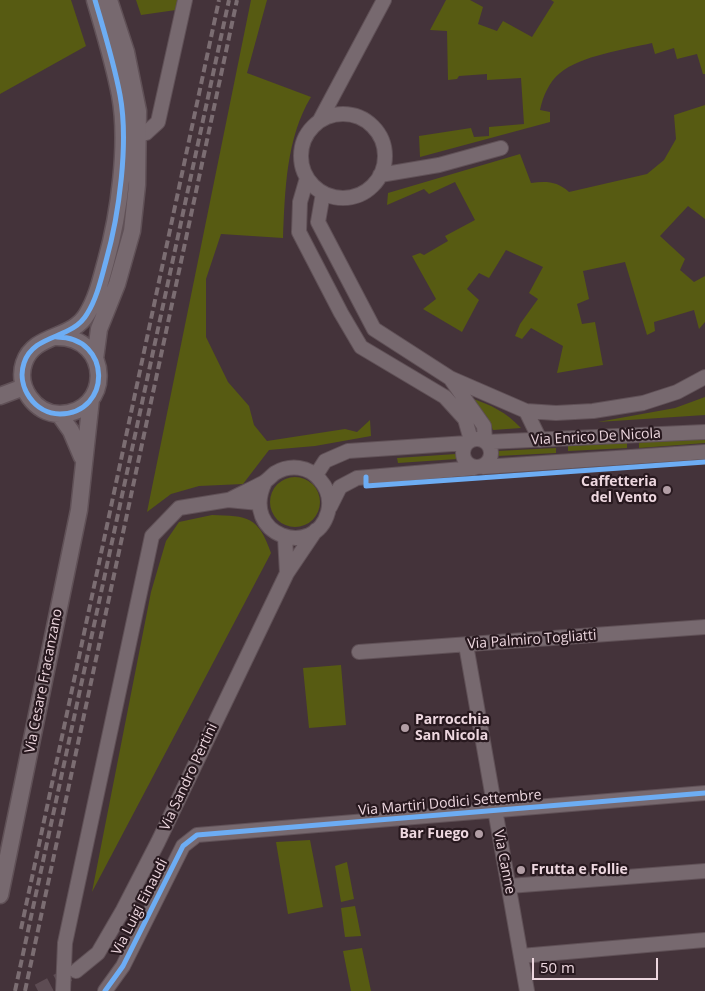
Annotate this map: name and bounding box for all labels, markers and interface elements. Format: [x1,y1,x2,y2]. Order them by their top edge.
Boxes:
street label: Via Enrico De Nicola [531,425,661,449]
place label: Caffetteria del Vento [581,474,657,507]
marker: Caffetteria del Vento [661,484,673,496]
street label: Via Cesare Fracanzano [22,607,66,755]
street label: Via Palmiro Togliatti [467,627,597,653]
place label: Parrocchia San Nicola [415,712,490,744]
street label: Via Sandro Pertini [157,721,221,833]
marker: Parrocchia San Nicola [399,722,411,734]
street label: Via Martiri Dodici Settembre [358,787,542,819]
place label: Bar Fuego [399,826,469,842]
marker: Bar Fuego [473,828,485,840]
street label: Via Canne [490,829,518,895]
street label: Via Luigi Einaudi [108,856,172,958]
place label: Frutta e Follie [531,862,628,878]
marker: Frutta e Follie [515,864,527,876]
scale bar [535,948,661,980]
text: 50 m [540,957,575,977]

